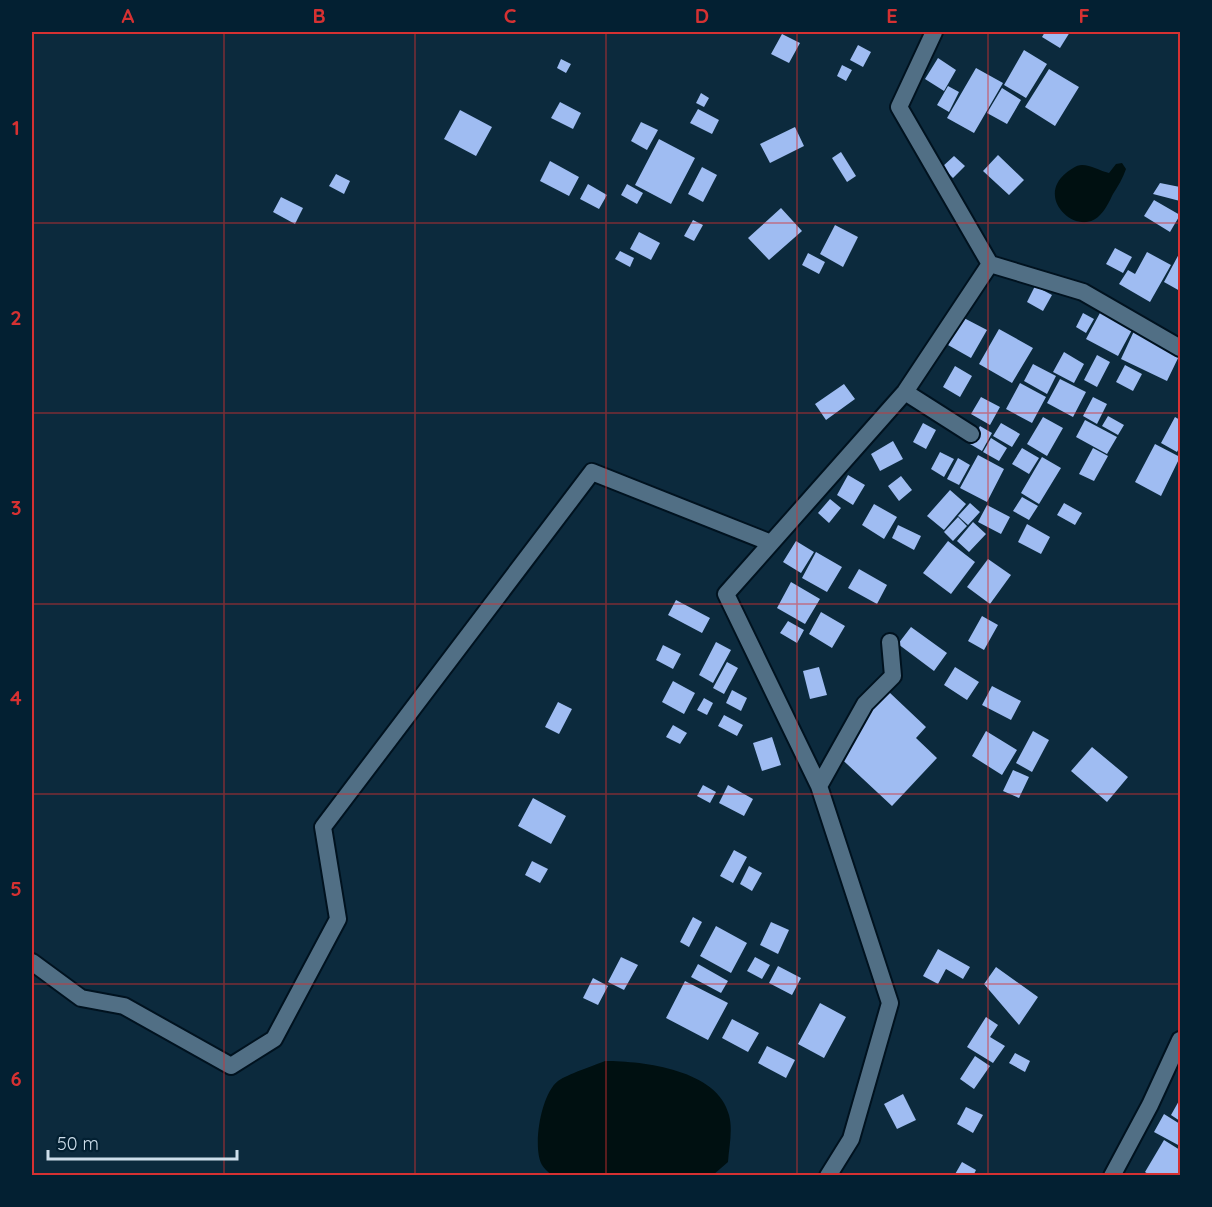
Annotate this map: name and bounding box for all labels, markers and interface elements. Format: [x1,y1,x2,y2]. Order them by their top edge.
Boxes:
text: A [122,3,135,28]
text: B [312,3,326,28]
text: C [504,3,517,28]
text: D [695,3,709,28]
text: E [886,3,898,28]
text: F [1078,3,1090,28]
text: 1 [12,115,20,140]
text: 2 [10,305,22,330]
text: 3 [11,495,21,520]
text: 4 [10,685,22,710]
text: 5 [10,876,22,901]
text: 6 [10,1066,22,1091]
scale bar [48,1123,237,1161]
text: 50 m [57,1132,99,1155]

